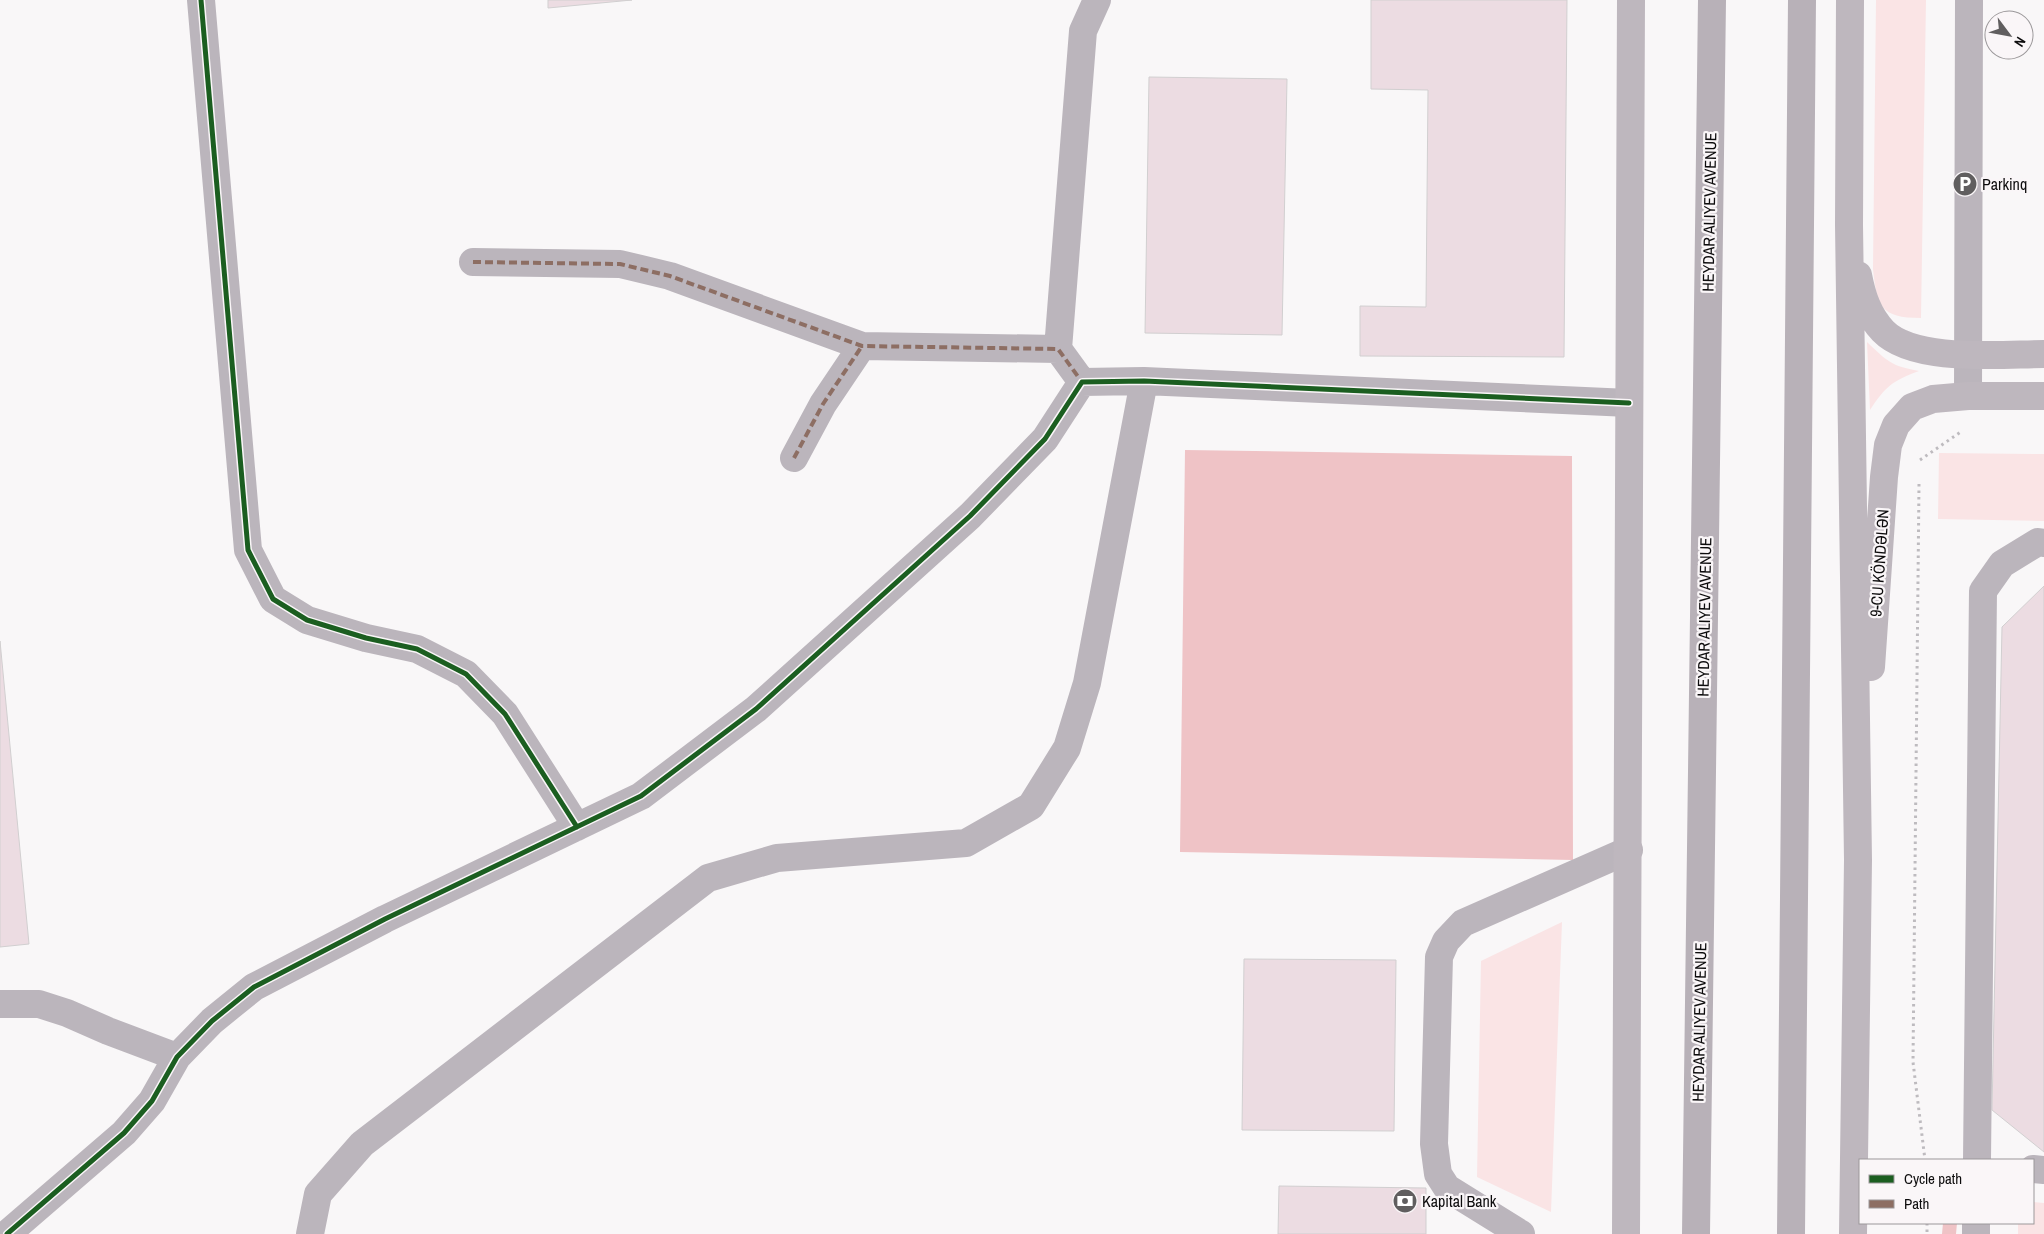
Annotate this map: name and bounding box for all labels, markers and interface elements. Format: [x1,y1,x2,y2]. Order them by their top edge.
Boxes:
north arrow [1984,10,2034,60]
text: N [2010,34,2030,50]
street label: HEYDAR ALIYEV AVENUE [1697,132,1721,292]
parking icon: Parkinq [1952,171,1978,197]
place label: Parkinq [1982,173,2027,195]
street label: 9-CU KÖNDƏLƏN [1864,508,1894,618]
street label: HEYDAR ALIYEV AVENUE [1692,537,1716,697]
street label: HEYDAR ALIYEV AVENUE [1687,942,1711,1102]
legend [1859,1159,2034,1224]
text: Cycle path [1904,1168,1962,1189]
bank icon: Kapital Bank [1392,1188,1418,1214]
place label: Kapital Bank [1422,1190,1497,1212]
text: Path [1904,1193,1929,1214]

